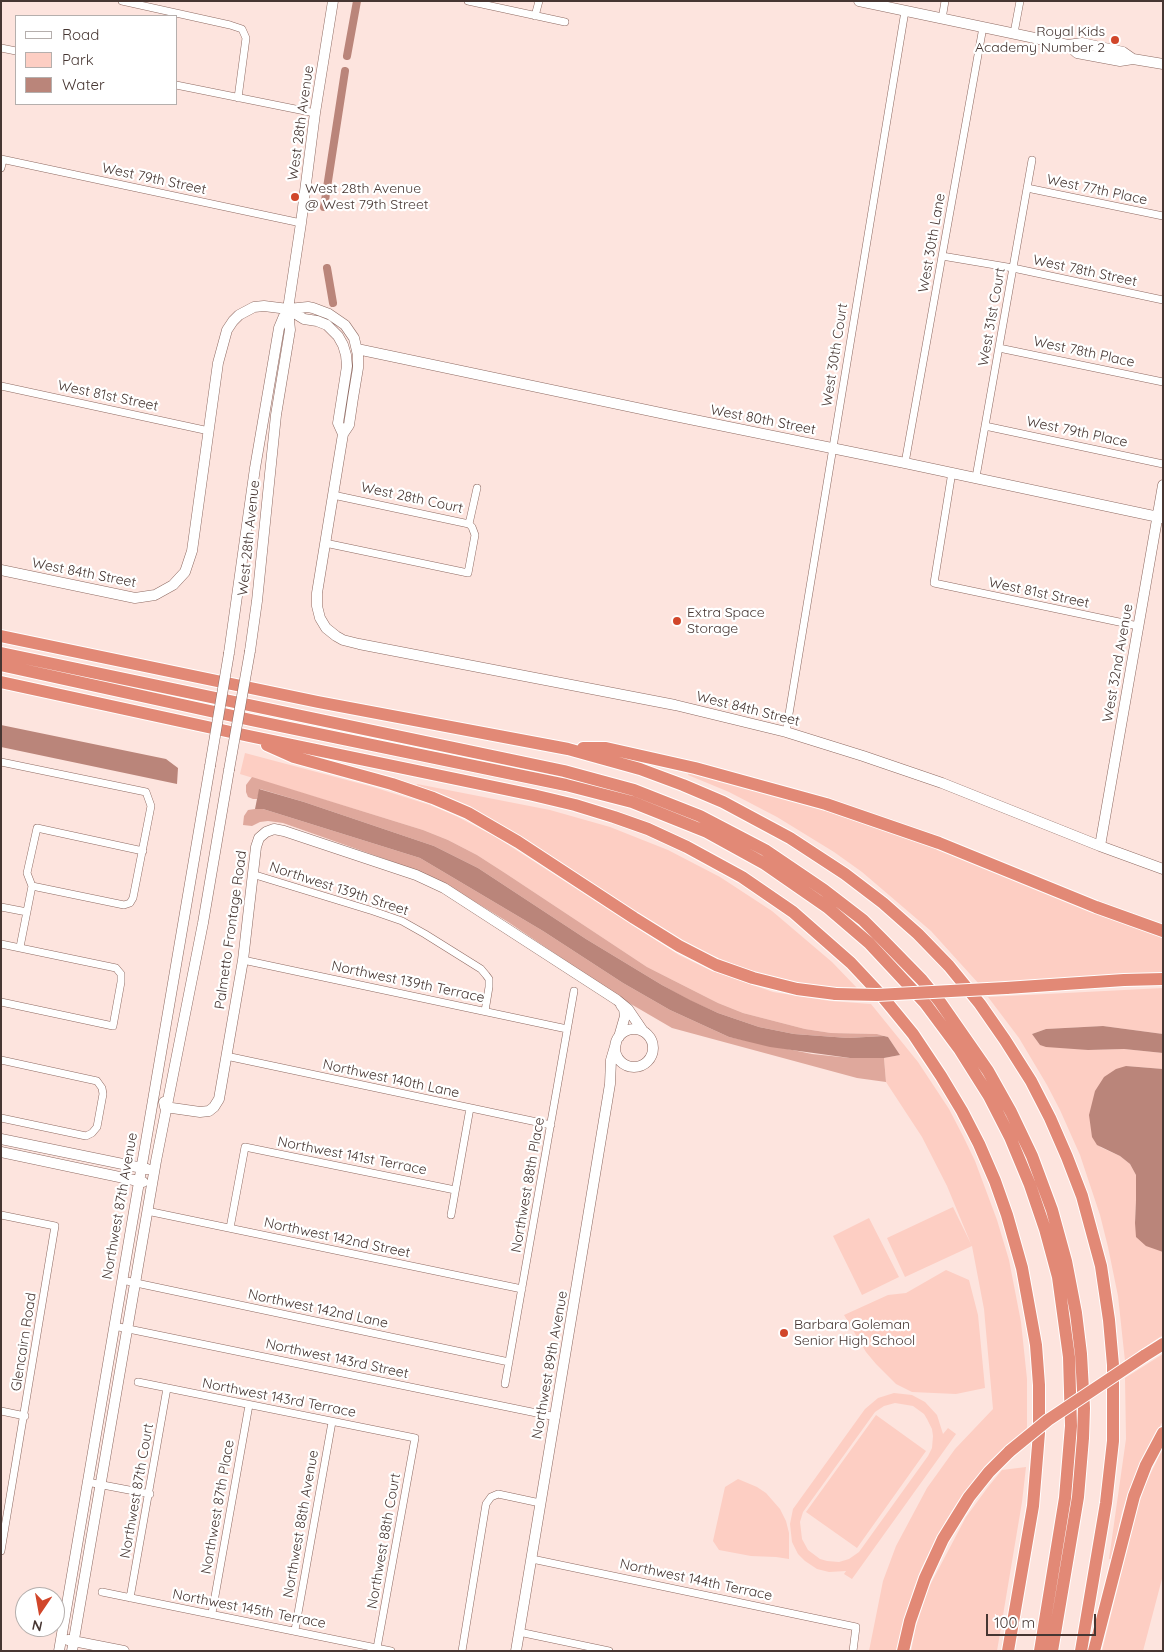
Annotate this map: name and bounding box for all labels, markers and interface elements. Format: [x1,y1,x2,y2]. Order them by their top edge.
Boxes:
legend [15,15,178,105]
place label: Royal Kids Academy Number 2 [975,24,1105,56]
text: Road [62,25,99,44]
marker: Royal Kids Academy Number 2 [1109,34,1121,46]
text: Park [62,50,94,69]
street label: West 28th Avenue [285,64,317,182]
text: Water [62,75,105,94]
street label: West 79th Street [100,160,208,198]
street label: West 77th Place [1045,171,1149,209]
place label: West 28th Avenue @ West 79th Street [305,181,429,213]
marker: West 28th Avenue @ West 79th Street [289,191,301,203]
street label: West 30th Lane [915,192,949,294]
street label: West 78th Street [1031,252,1139,290]
street label: West 31st Court [975,266,1009,368]
street label: West 30th Court [819,302,851,408]
street label: West 78th Place [1032,333,1136,371]
street label: West 81st Street [56,377,160,415]
street label: West 80th Street [709,402,817,438]
street label: West 79th Place [1025,413,1129,451]
street label: West 28th Avenue [235,479,263,597]
street label: West 28th Court [359,479,465,517]
street label: West 84th Street [30,555,138,591]
street label: West 81st Street [987,574,1091,612]
street label: West 32nd Avenue [1099,603,1137,723]
place label: Extra Space Storage [687,605,765,638]
marker: Extra Space Storage [671,615,683,627]
street label: West 84th Street [695,688,801,730]
street label: Palmetto Frontage Road [212,850,250,1010]
street label: Northwest 139th Street [267,859,411,919]
street label: Northwest 139th Terrace [330,958,486,1006]
street label: Northwest 140th Lane [321,1056,461,1102]
street label: Northwest 88th Place [508,1116,548,1254]
street label: Northwest 87th Avenue [99,1131,141,1281]
street label: Northwest 141st Terrace [276,1133,428,1179]
street label: Northwest 142nd Street [262,1214,412,1262]
street label: Northwest 142nd Lane [246,1286,390,1332]
street label: Northwest 89th Avenue [529,1290,571,1440]
street label: Glencairn Road [8,1292,40,1392]
place label: Barbara Goleman Senior High School [794,1317,915,1350]
marker: Barbara Goleman Senior High School [778,1327,790,1339]
street label: Northwest 143rd Street [264,1336,410,1382]
street label: Northwest 143rd Terrace [201,1375,357,1421]
street label: Northwest 87th Court [117,1422,157,1560]
street label: Northwest 87th Place [198,1438,238,1576]
street label: Northwest 88th Avenue [280,1449,322,1599]
street label: Northwest 88th Court [364,1472,404,1610]
street label: Northwest 144th Terrace [618,1556,774,1604]
street label: Northwest 145th Terrace [171,1586,327,1632]
north arrow [15,1587,65,1637]
scale bar [989,1604,1099,1636]
text: 100 m [994,1613,1035,1632]
text: N [30,1616,44,1636]

